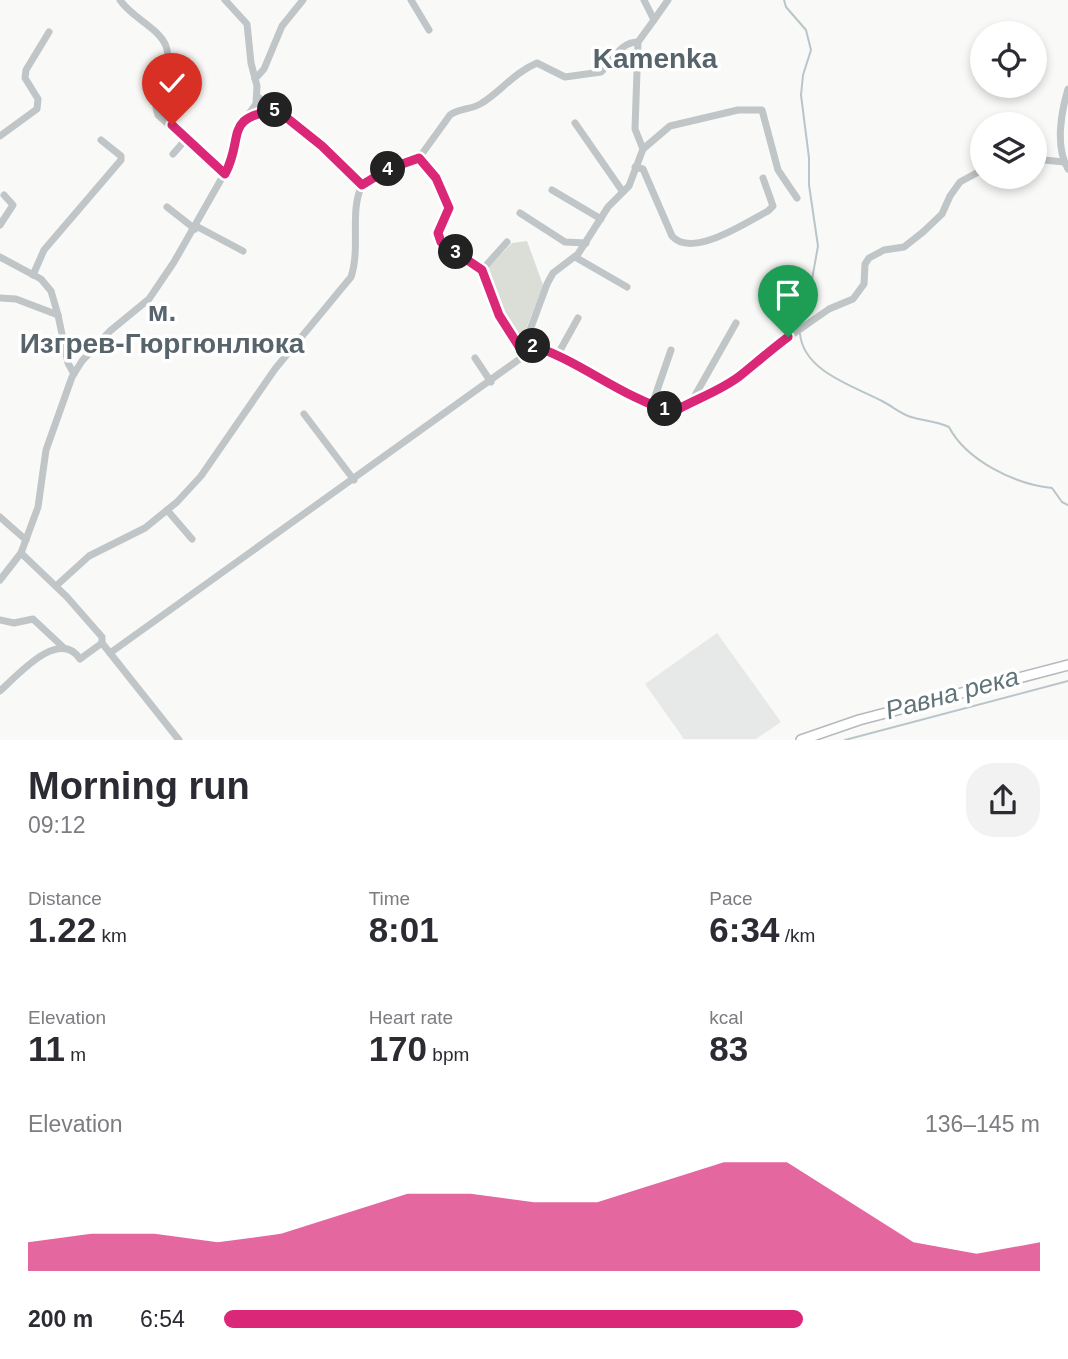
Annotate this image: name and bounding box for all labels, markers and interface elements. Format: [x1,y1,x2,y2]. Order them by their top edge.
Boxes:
map controls [970,21,1047,189]
button: locate [970,21,1047,98]
district label: Kamenka [593,43,718,74]
pin [142,53,202,125]
icon: check [153,64,191,102]
pin: 5 [258,92,292,128]
text: 5 [269,99,280,120]
button: layers [970,112,1047,189]
pin: 4 [370,152,406,186]
text: 4 [382,158,393,179]
pin: 3 [438,234,474,270]
text: 3 [450,241,461,262]
pin [758,265,818,337]
icon: arrive [769,276,807,314]
district label: м. Изгрев-Гюргюнлюка [20,296,305,359]
pin: 2 [516,328,550,364]
text: 2 [527,335,538,356]
pin: 1 [648,392,682,426]
text: 1 [659,398,670,419]
water label: Равна река [882,661,1022,725]
button: share [966,763,1040,837]
text: Morning run [28,765,250,807]
text: 09:12 [28,812,86,838]
text: Distance [28,888,102,909]
text: Time [369,888,410,909]
text: Pace [709,888,753,909]
text: 1.22 [28,910,96,949]
text: 8:01 [369,910,439,949]
text: 6:34 [709,910,779,949]
text: km [96,925,127,946]
text: /km [779,925,815,946]
text: Elevation [28,1007,106,1028]
text: Heart rate [369,1007,453,1028]
text: kcal [709,1007,743,1028]
text: 11 [28,1029,65,1068]
text: 170 [369,1029,427,1068]
text: 83 [709,1029,748,1068]
text: m [65,1044,86,1065]
text: bpm [427,1044,469,1065]
text: Elevation [28,1111,123,1137]
text: 136–145 m [925,1111,1040,1137]
text: 200 m [28,1306,93,1332]
text: 6:54 [140,1306,185,1332]

